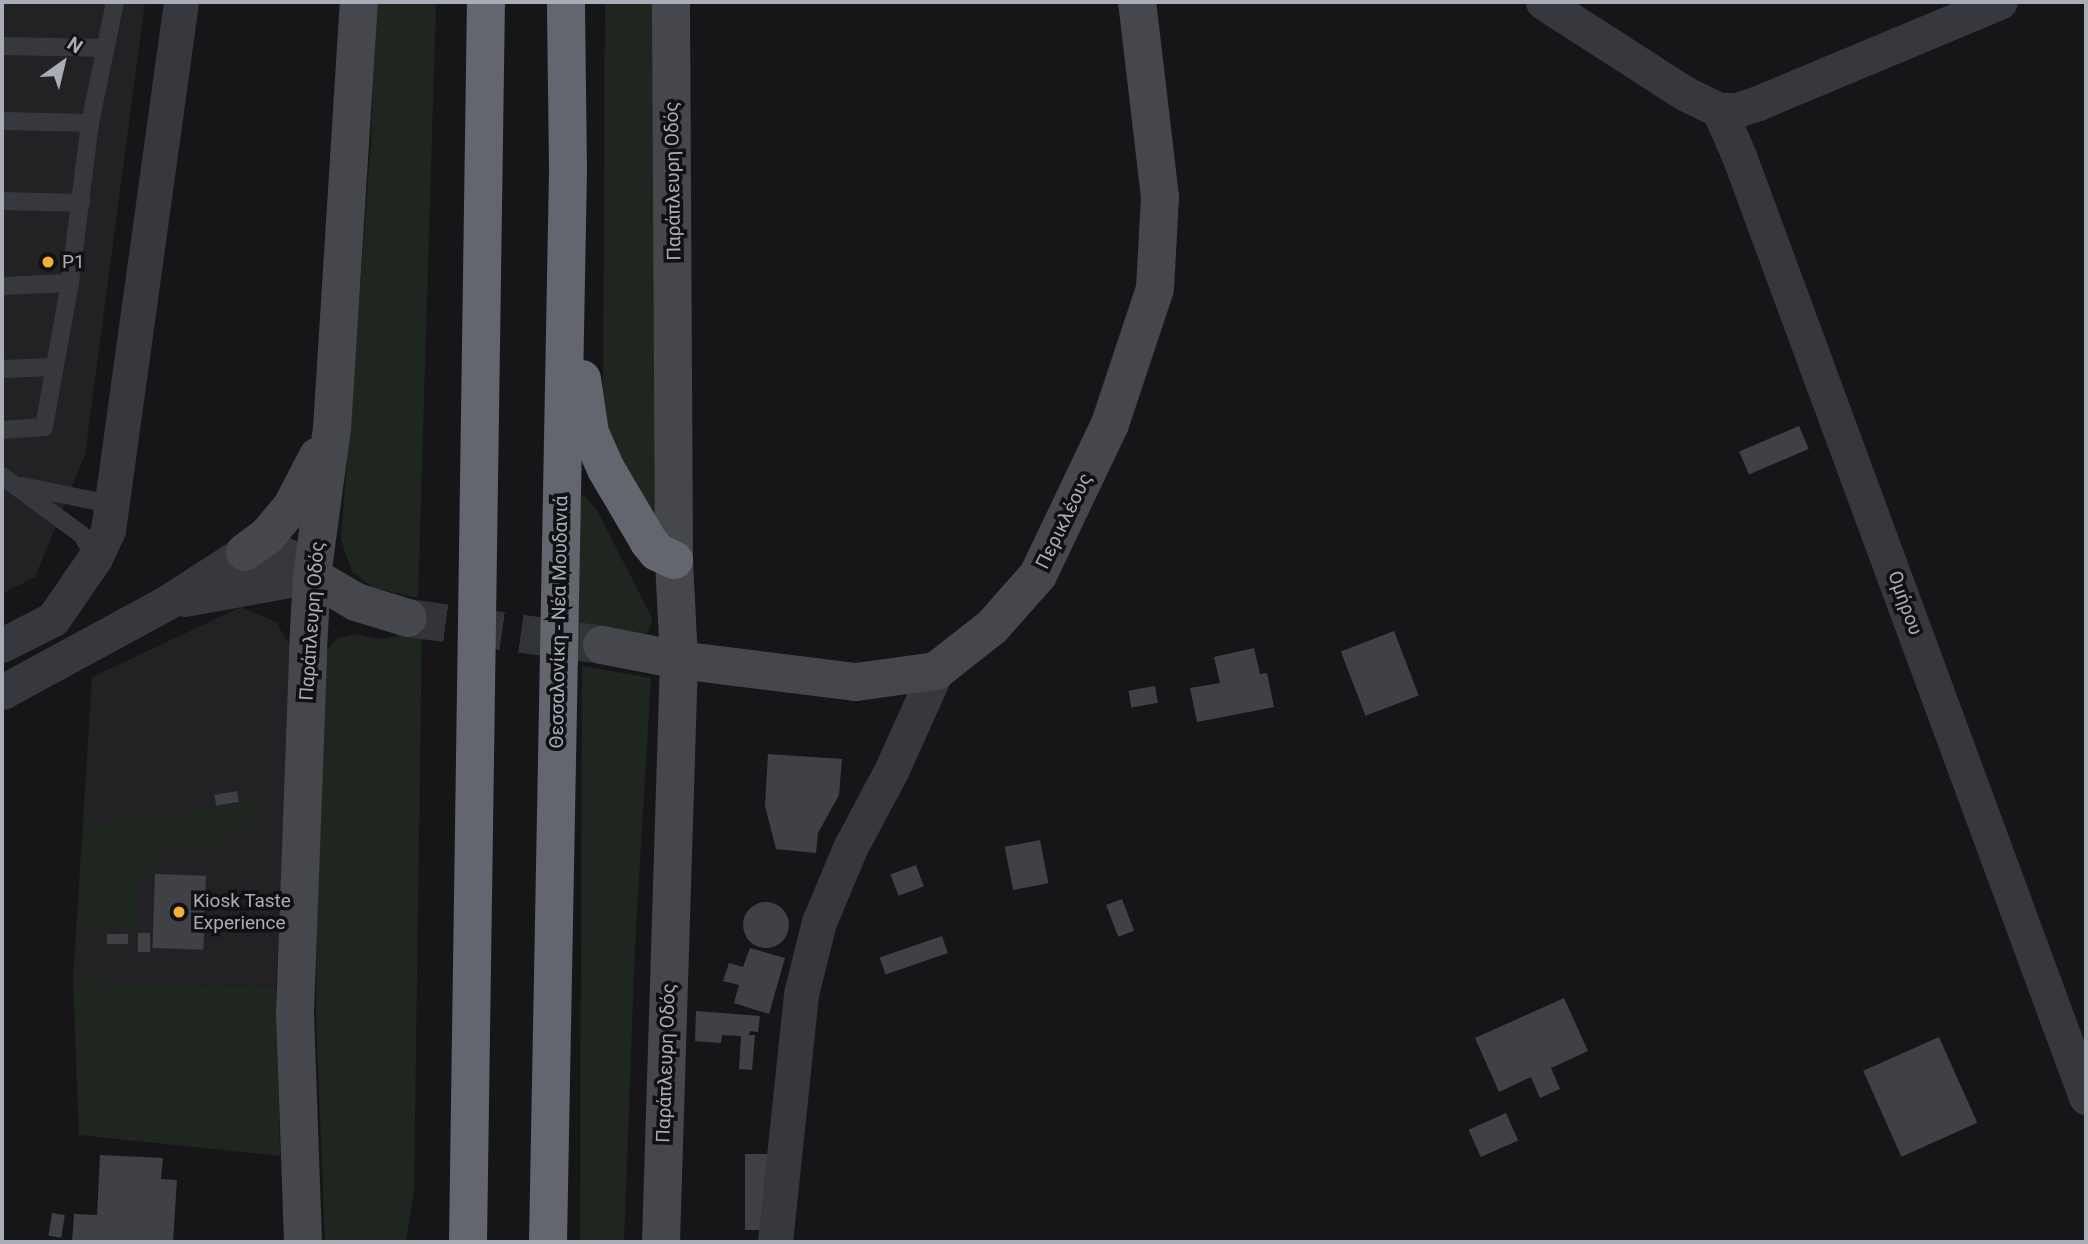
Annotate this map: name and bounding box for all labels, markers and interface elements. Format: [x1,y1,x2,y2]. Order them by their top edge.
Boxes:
north arrow [28,28,98,98]
text: N [63,32,87,58]
street label: Παράπλευρη Οδός [660,101,686,261]
place label: P1 [62,251,85,273]
marker: P1 [40,254,56,270]
street label: Περικλέους [1031,469,1097,573]
street label: Θεσσαλονίκη - Νέα Μουδανιά [545,495,573,749]
street label: Παράπλευρη Οδός [295,541,329,701]
street label: Ομήρου [1883,568,1927,638]
place label: Kiosk Taste Experience [193,890,291,934]
marker: Kiosk Taste Experience [171,904,187,920]
street label: Παράπλευρη Οδός [652,983,680,1143]

